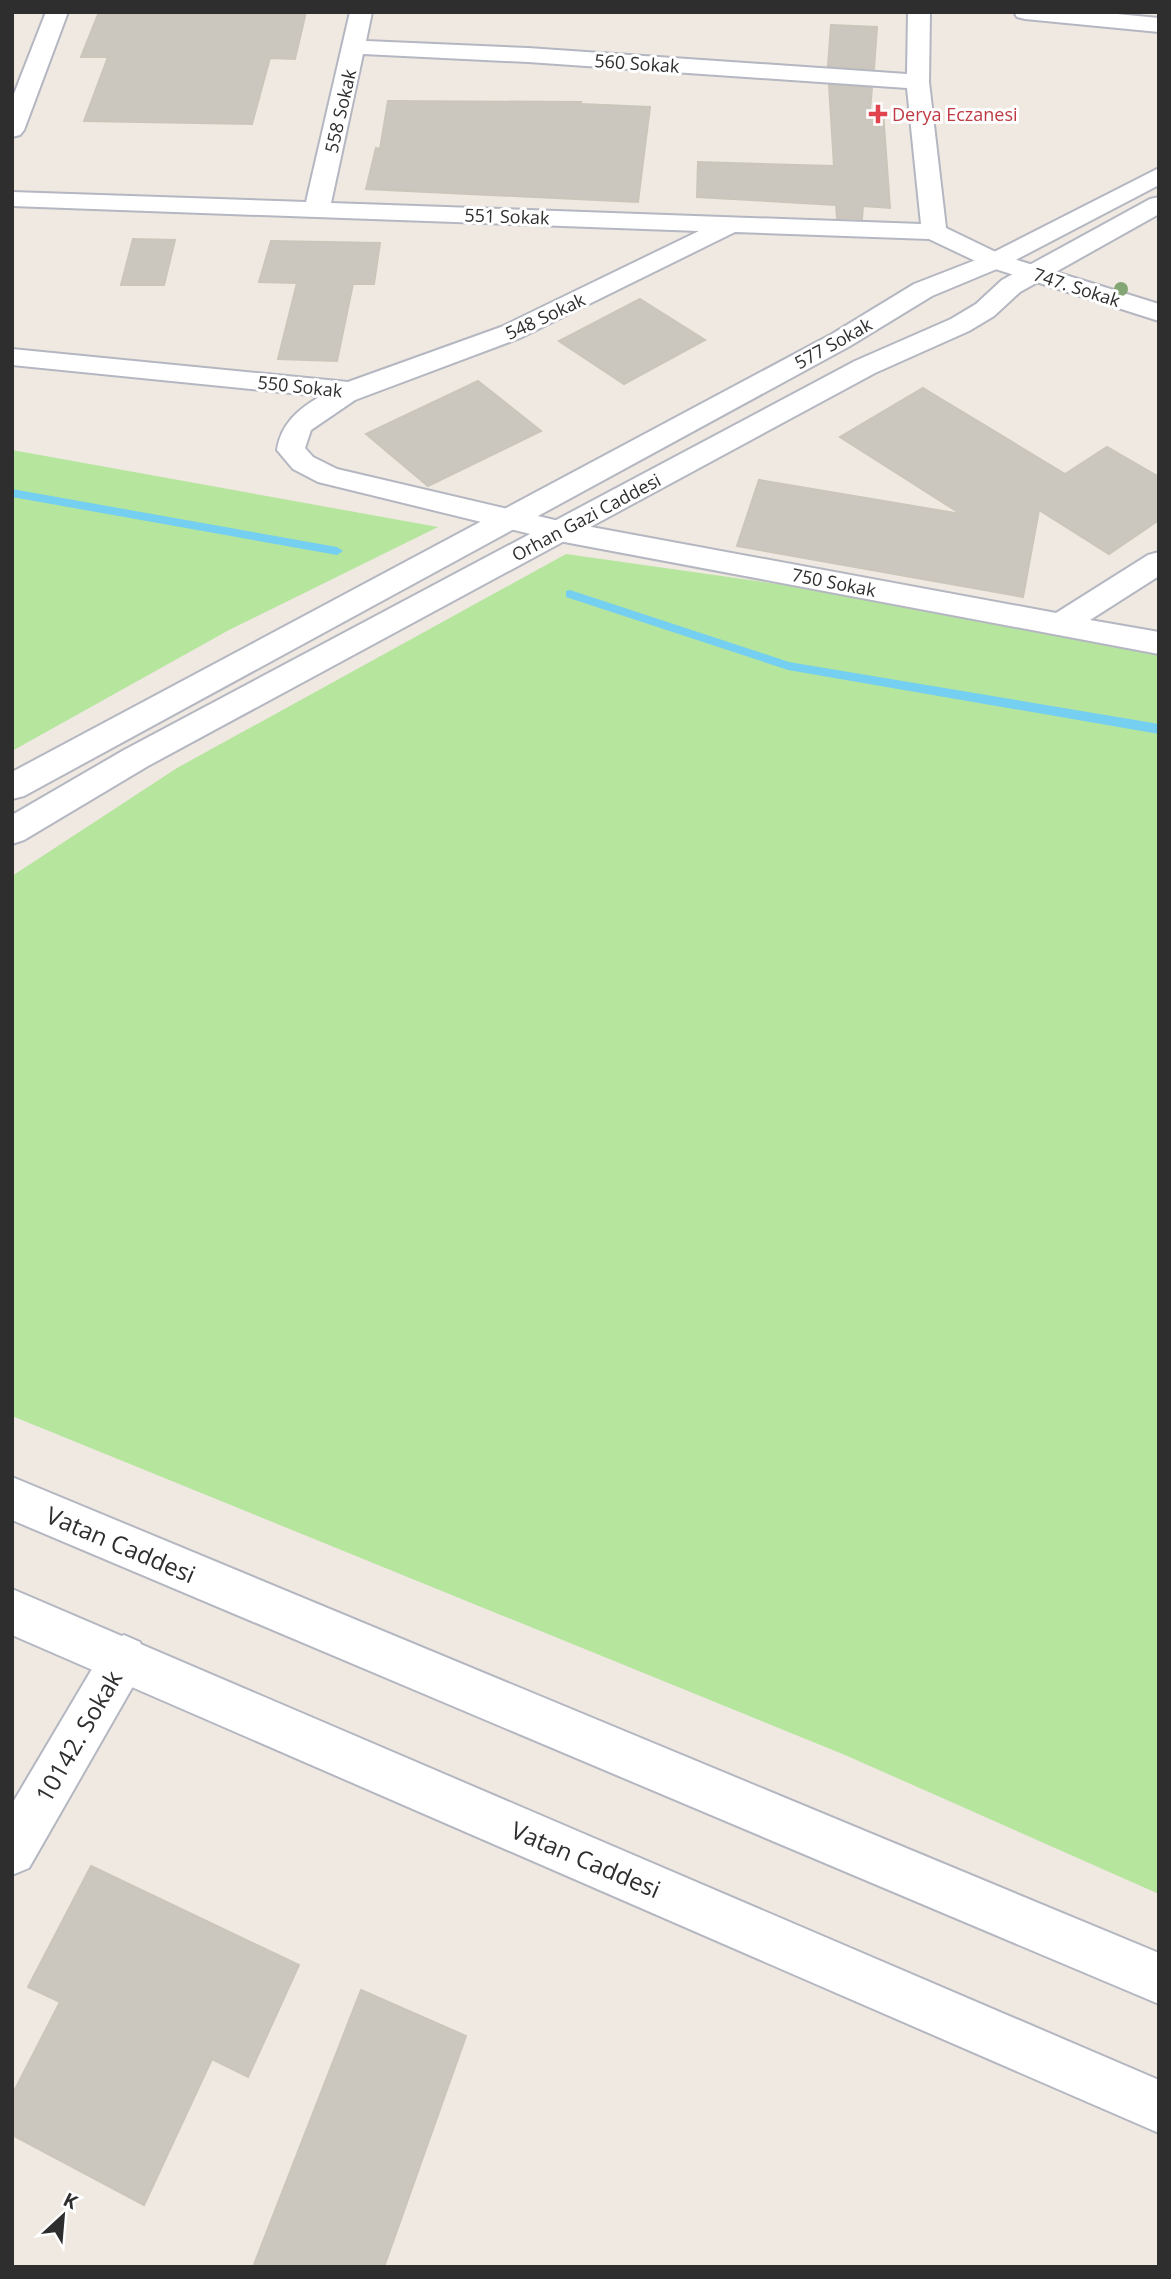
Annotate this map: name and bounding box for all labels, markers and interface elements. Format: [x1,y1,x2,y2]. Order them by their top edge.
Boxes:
street label: 560 Sokak [594,48,681,78]
street label: 558 Sokak [319,66,361,155]
place label: Derya Eczanesi [892,102,1018,126]
marker: Derya Eczanesi [870,106,886,122]
street label: 551 Sokak [464,203,551,229]
street label: 747. Sokak [1031,262,1124,312]
street label: 548 Sokak [501,287,589,345]
street label: 577 Sokak [790,312,877,374]
street label: 550 Sokak [256,370,344,402]
street label: Orhan Gazi Caddesi [507,468,665,566]
street label: 750 Sokak [790,562,879,602]
street label: Vatan Caddesi [41,1498,201,1590]
street label: 10142. Sokak [27,1664,129,1808]
street label: Vatan Caddesi [506,1813,666,1905]
north arrow [28,2181,98,2251]
text: K [59,2186,82,2215]

